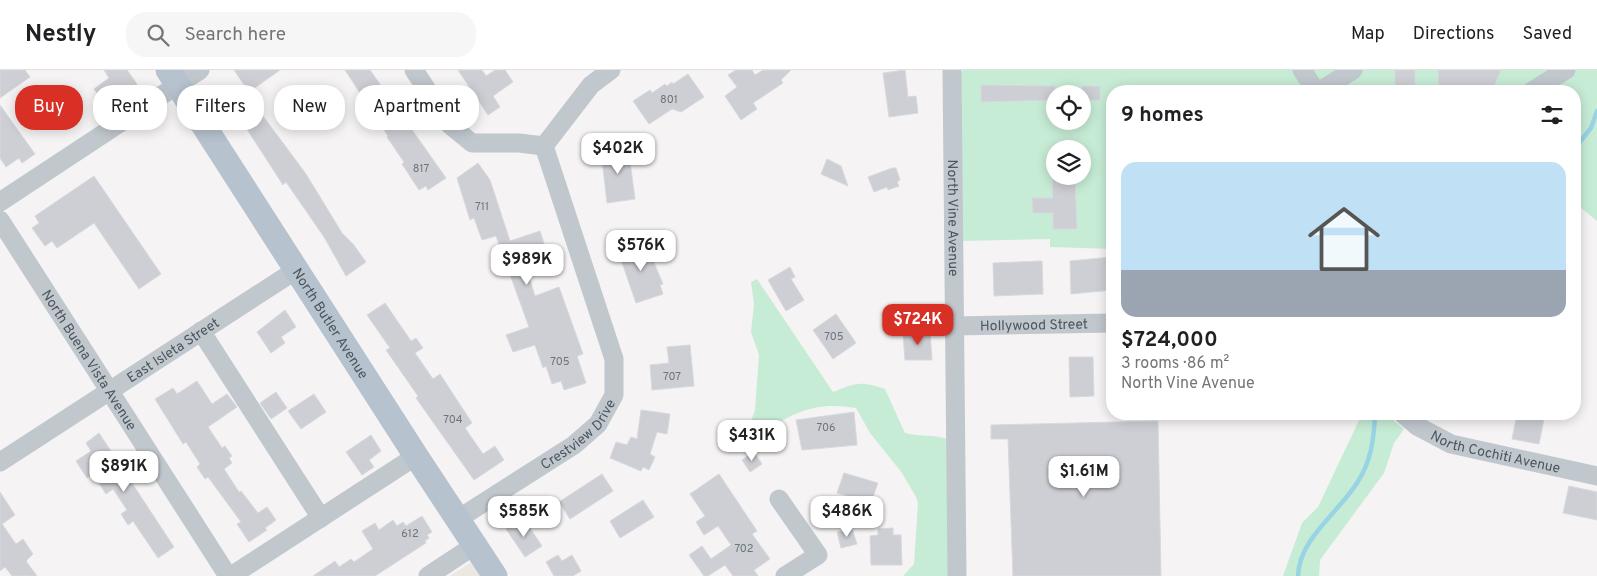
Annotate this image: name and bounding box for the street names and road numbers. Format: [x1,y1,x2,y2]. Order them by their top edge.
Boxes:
street label: North Vine Avenue [943,159,961,277]
street label: North Butler Avenue [288,266,371,383]
street label: North Buena Vista Avenue [37,287,140,434]
street label: East Isleta Street [124,315,223,387]
street label: Hollywood Street [980,316,1088,336]
street label: Crestview Drive [538,397,620,474]
street label: North Cochiti Avenue [1427,428,1562,478]

